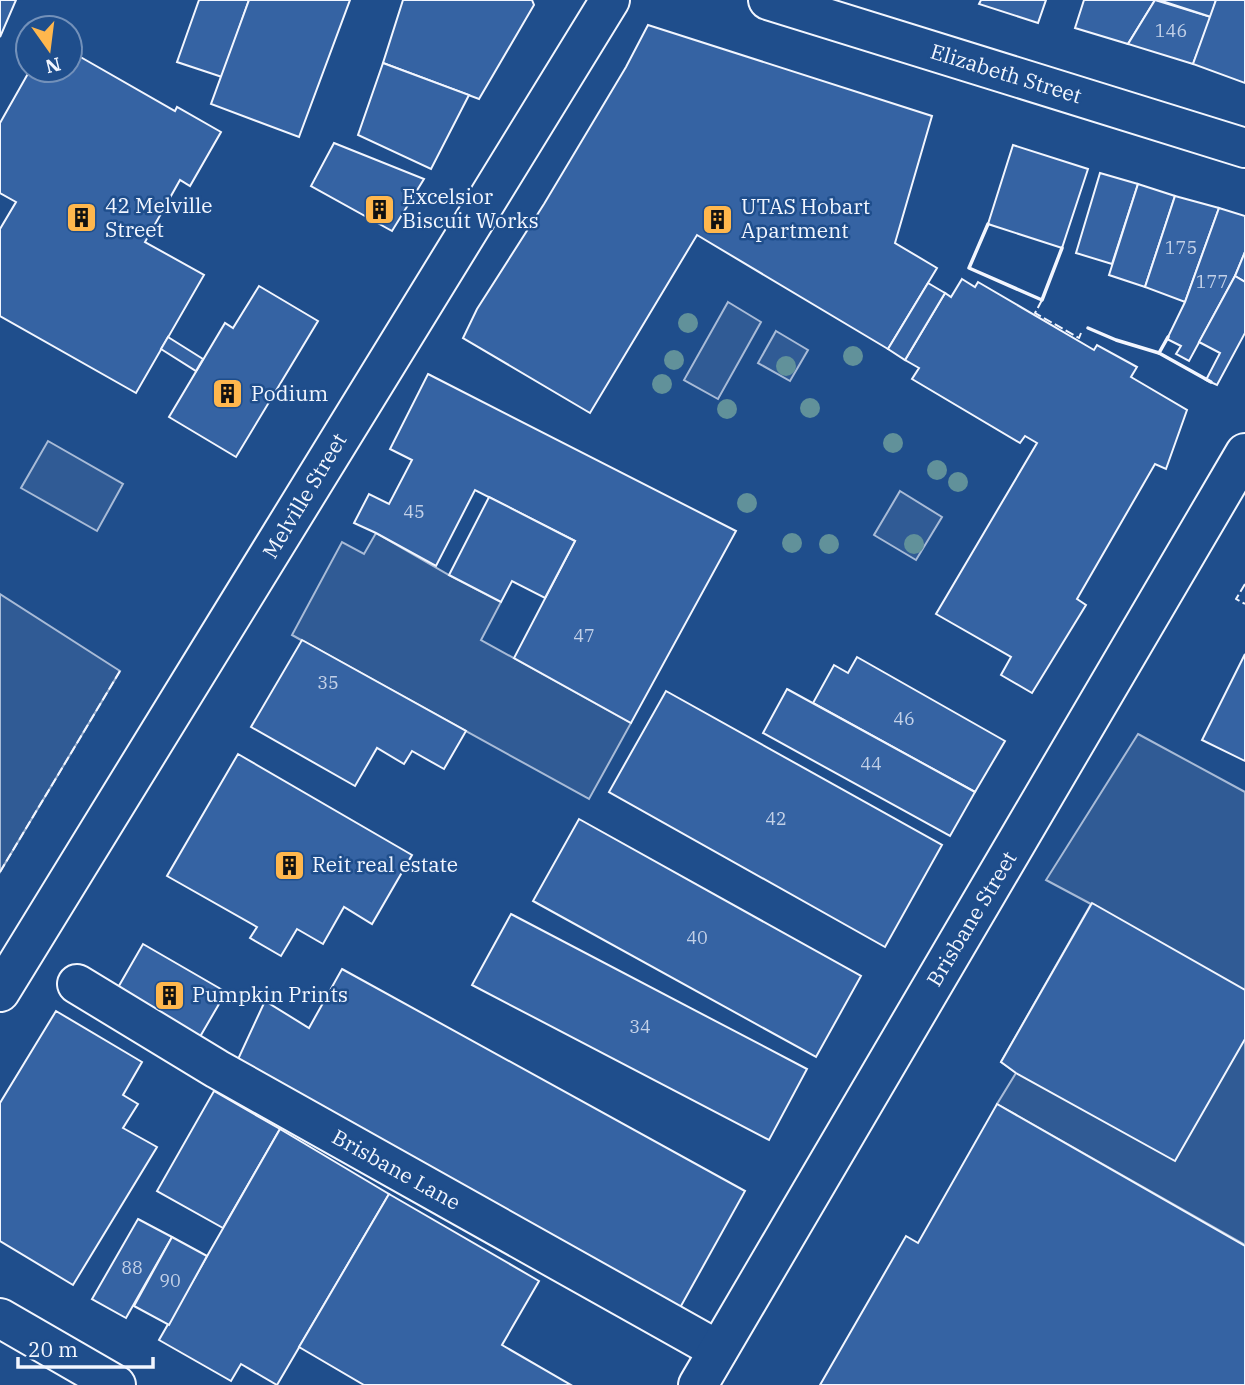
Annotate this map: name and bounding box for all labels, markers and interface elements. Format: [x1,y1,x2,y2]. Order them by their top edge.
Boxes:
north arrow [14,14,84,84]
house number: 146 [1155,19,1187,42]
street label: Elizabeth Street [927,37,1085,109]
text: N [43,52,63,79]
place label: Excelsior Biscuit Works [402,182,539,234]
place label: 42 Melville Street [105,191,213,243]
building icon: Excelsior Biscuit Works [362,192,396,226]
place label: UTAS Hobart Apartment [741,192,870,244]
building icon: 42 Melville Street [65,201,99,235]
building icon: UTAS Hobart Apartment [701,202,735,236]
house number: 175 [1165,236,1197,259]
house number: 177 [1196,270,1228,293]
building icon: Podium [211,377,245,411]
place label: Podium [251,379,328,407]
street label: Melville Street [256,428,353,563]
house number: 45 [403,500,425,523]
house number: 47 [573,624,595,647]
house number: 35 [317,671,339,694]
house number: 46 [893,707,915,730]
house number: 44 [860,752,882,775]
house number: 42 [765,807,787,830]
street label: Brisbane Street [920,846,1023,991]
building icon: Reit real estate [272,848,306,882]
place label: Reit real estate [312,850,458,878]
house number: 40 [686,926,708,949]
building icon: Pumpkin Prints [152,978,186,1012]
place label: Pumpkin Prints [192,980,348,1008]
house number: 34 [629,1015,651,1038]
street label: Brisbane Lane [327,1122,466,1216]
house number: 88 [121,1256,143,1279]
house number: 90 [159,1269,181,1292]
scale bar [18,1326,152,1370]
text: 20 m [28,1335,78,1363]

